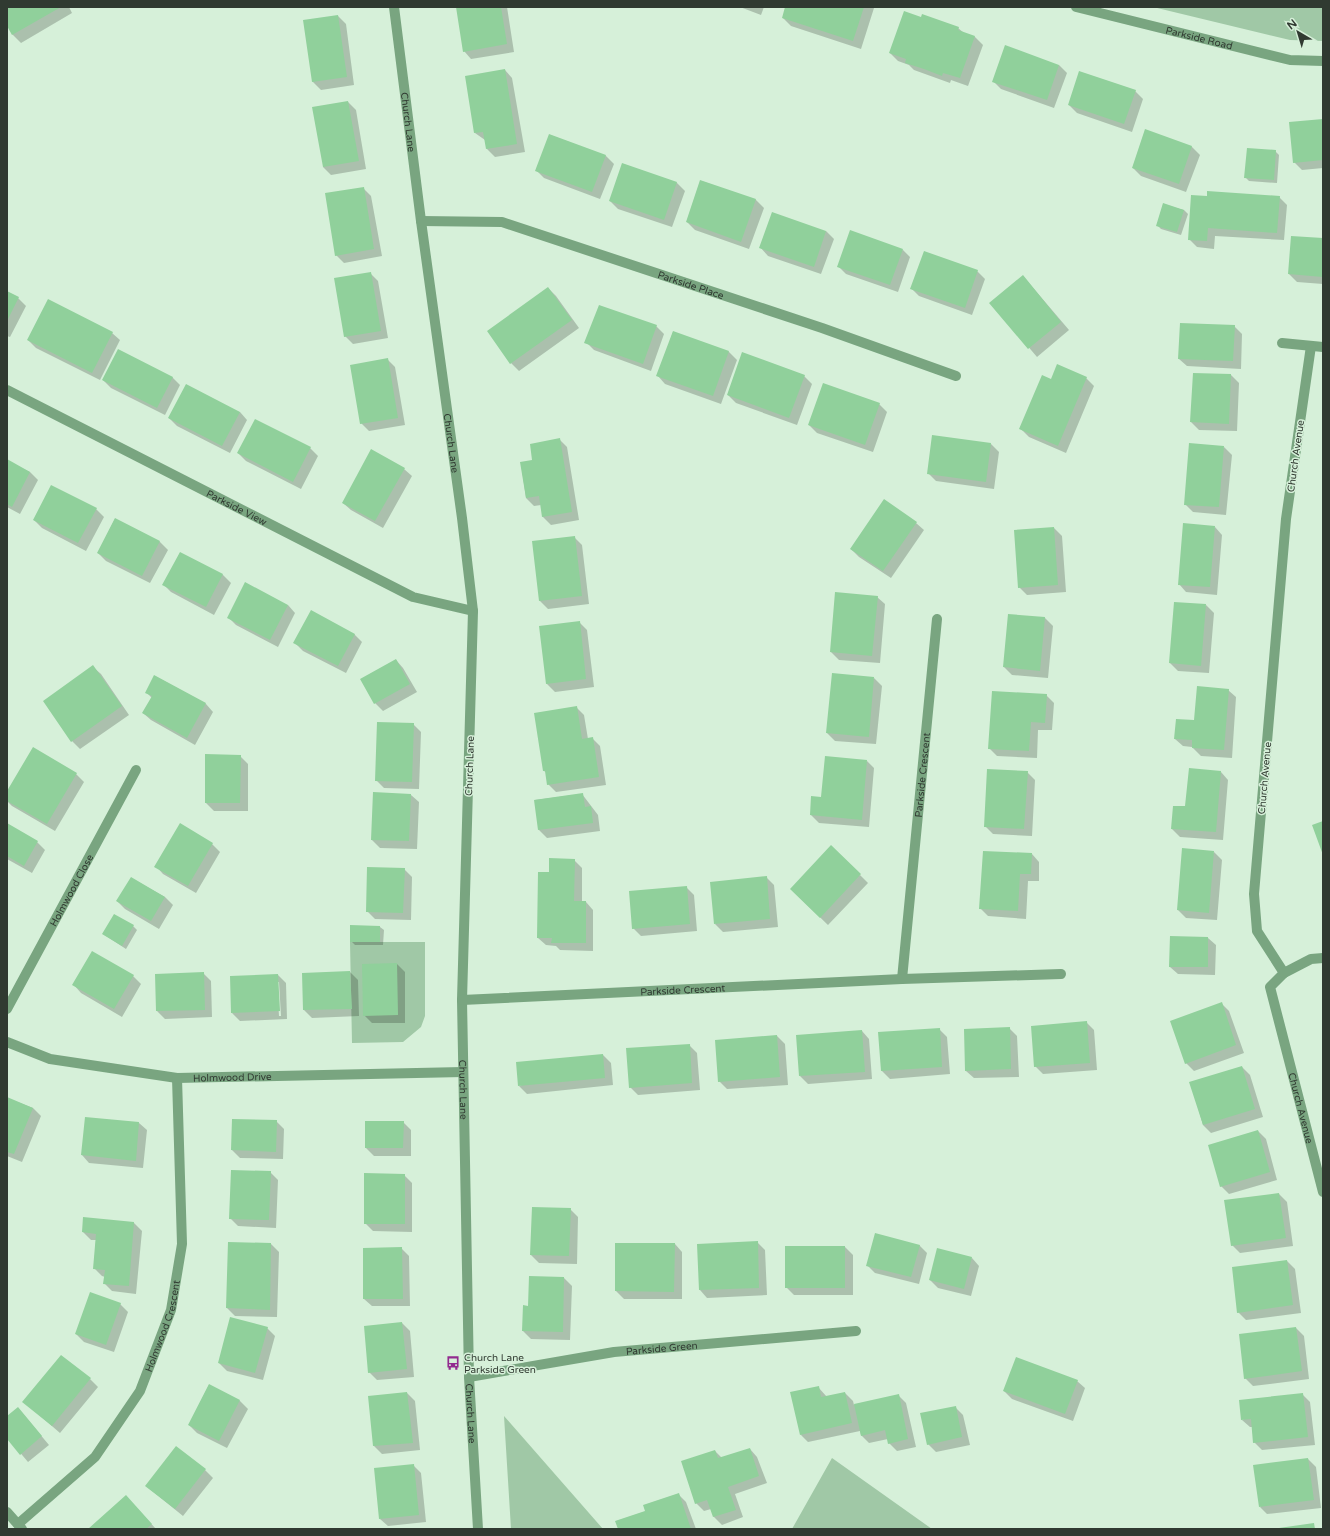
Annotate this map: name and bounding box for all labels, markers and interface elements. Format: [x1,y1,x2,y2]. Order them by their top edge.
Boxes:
north arrow [1278,12,1318,52]
text: N [1285,17,1300,32]
street label: Parkside Road [1164,24,1234,53]
street label: Church Lane [398,92,417,153]
street label: Parkside Place [656,269,726,302]
street label: Church Lane [441,413,461,474]
street label: Church Avenue [1285,419,1307,493]
street label: Parkside View [204,488,269,528]
street label: Parkside Crescent [913,732,933,818]
street label: Church Lane [463,736,477,796]
street label: Church Avenue [1256,741,1274,815]
street label: Holmwood Close [48,852,96,929]
street label: Parkside Crescent [640,982,726,998]
street label: Church Lane [456,1060,469,1120]
street label: Holmwood Drive [193,1071,272,1085]
street label: Church Avenue [1285,1072,1315,1145]
street label: Holmwood Crescent [143,1279,183,1374]
street label: Parkside Green [625,1340,698,1358]
place label: Church Lane Parkside Green [464,1352,536,1376]
bus stop icon: Church Lane Parkside Green [445,1355,461,1371]
street label: Church Lane [462,1383,478,1444]

